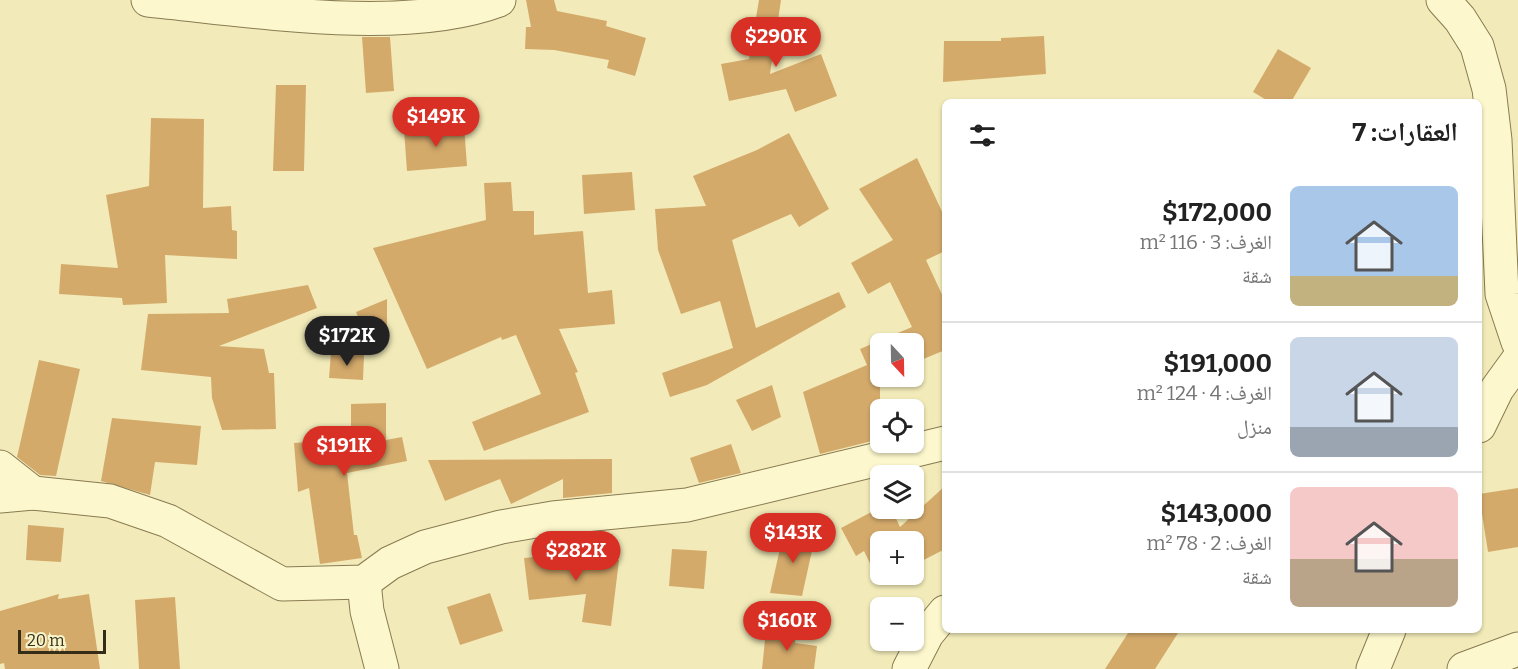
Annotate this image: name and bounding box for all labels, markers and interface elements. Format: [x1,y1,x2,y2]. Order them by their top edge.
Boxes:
pin: $290K [734,17,818,68]
text: $290K [745,24,807,48]
pin: $149K [394,97,478,148]
text: $149K [406,104,466,128]
text: العقارات: 7 [1352,117,1458,148]
icon: filters [966,119,999,152]
text: $172,000 [1162,197,1272,228]
icon: home [1338,210,1410,282]
text: الغرف: 3 · 116 m² [1140,230,1272,254]
text: شقة [1242,264,1272,288]
pin: $172K [305,316,389,367]
text: $172K [319,323,375,347]
north arrow [870,333,924,387]
map controls [870,333,924,651]
text: $191,000 [1164,348,1272,379]
icon: home [1338,361,1410,433]
text: الغرف: 4 · 124 m² [1137,381,1272,405]
button: locate [870,399,924,453]
text: منزل [1237,415,1272,439]
pin: $191K [302,426,386,477]
text: $191K [316,433,372,457]
button: layers [870,465,924,519]
text: $143,000 [1161,498,1272,529]
icon: home [1338,511,1410,583]
pin: $143K [751,513,835,564]
text: $143K [764,520,822,544]
pin: $282K [534,531,618,582]
button: + [870,531,924,585]
text: الغرف: 2 · 78 m² [1146,531,1272,555]
text: $282K [545,538,607,562]
text: شقة [1242,565,1272,589]
button: − [870,597,924,651]
pin: $160K [745,601,829,652]
text: $160K [757,608,817,632]
scale bar [18,627,106,654]
text: 20 m [27,631,64,650]

